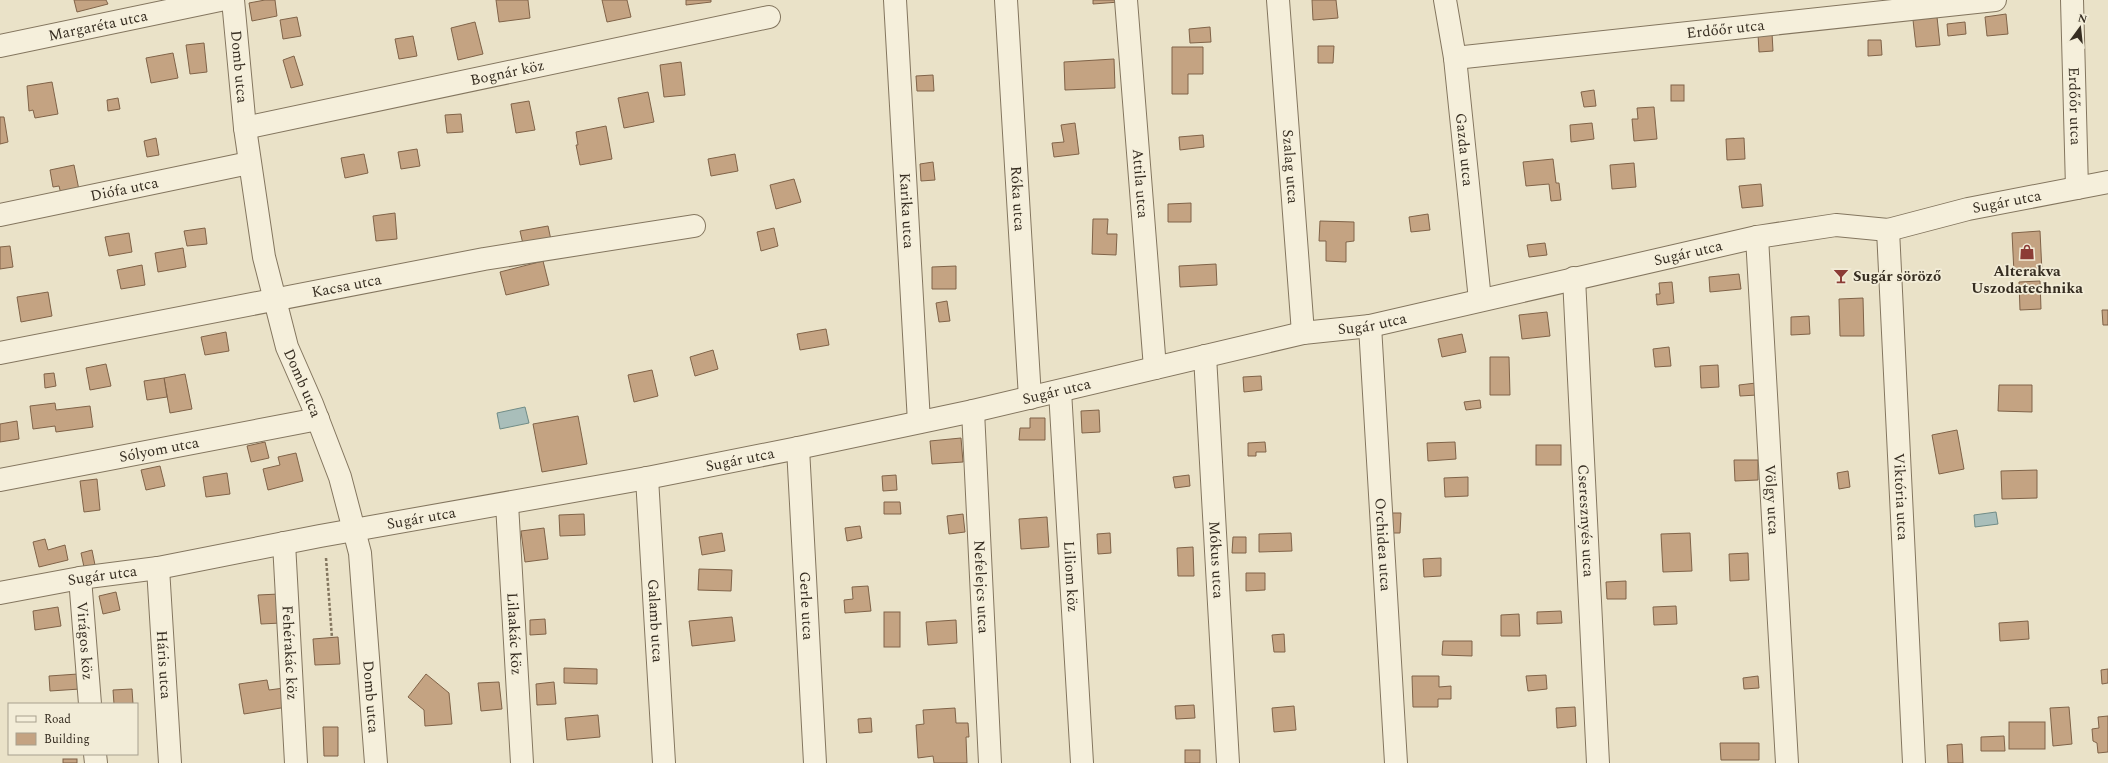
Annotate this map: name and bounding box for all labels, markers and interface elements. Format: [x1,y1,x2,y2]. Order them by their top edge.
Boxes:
street label: Margaréta utca [46,4,150,47]
north arrow [2060,8,2100,48]
text: N [2076,9,2089,28]
street label: Erdőőr utca [1685,13,1766,45]
street label: Domb utca [224,29,254,105]
street label: Bognár köz [468,53,546,92]
street label: Erdőőr utca [2062,66,2087,146]
street label: Gazda utca [1449,112,1480,188]
street label: Szalag utca [1276,129,1305,205]
street label: Attila utca [1126,148,1155,220]
street label: Róka utca [1005,165,1031,233]
street label: Diófa utca [88,171,161,207]
street label: Karika utca [893,172,921,250]
street label: Sugár utca [1970,183,2044,219]
street label: Sugár utca [1652,234,1725,272]
shop icon: Alterakva Uszodatechnika [2018,243,2036,261]
place label: Alterakva Uszodatechnika [1971,260,2083,300]
place label: Sugár söröző [1853,265,1941,288]
bar icon: Sugár söröző [1832,267,1850,285]
street label: Kacsa utca [310,268,384,304]
street label: Sugár utca [1337,306,1410,341]
street label: Domb utca [278,345,328,421]
street label: Sugár utca [1020,372,1094,410]
street label: Sólyom utca [117,430,202,468]
street label: Sugár utca [703,441,777,478]
street label: Viktória utca [1887,452,1915,542]
street label: Cseresznyés utca [1572,464,1600,578]
street label: Völgy utca [1758,464,1785,536]
street label: Orchidea utca [1369,497,1397,593]
street label: Sugár utca [385,501,458,535]
street label: Mókus utca [1203,520,1230,600]
street label: Nefelejcs utca [968,539,995,635]
street label: Liliom köz [1057,540,1085,613]
street label: Sugár utca [66,559,139,592]
street label: Gerle utca [793,571,820,641]
street label: Galamb utca [642,578,670,664]
street label: Lilaakác köz [501,592,528,676]
street label: Virágos köz [70,601,100,681]
street label: Fehérakác köz [276,605,304,701]
street label: Háris utca [150,630,178,700]
street label: Domb utca [357,659,385,735]
legend [8,703,138,755]
text: Road [44,710,71,729]
text: Building [44,730,90,749]

